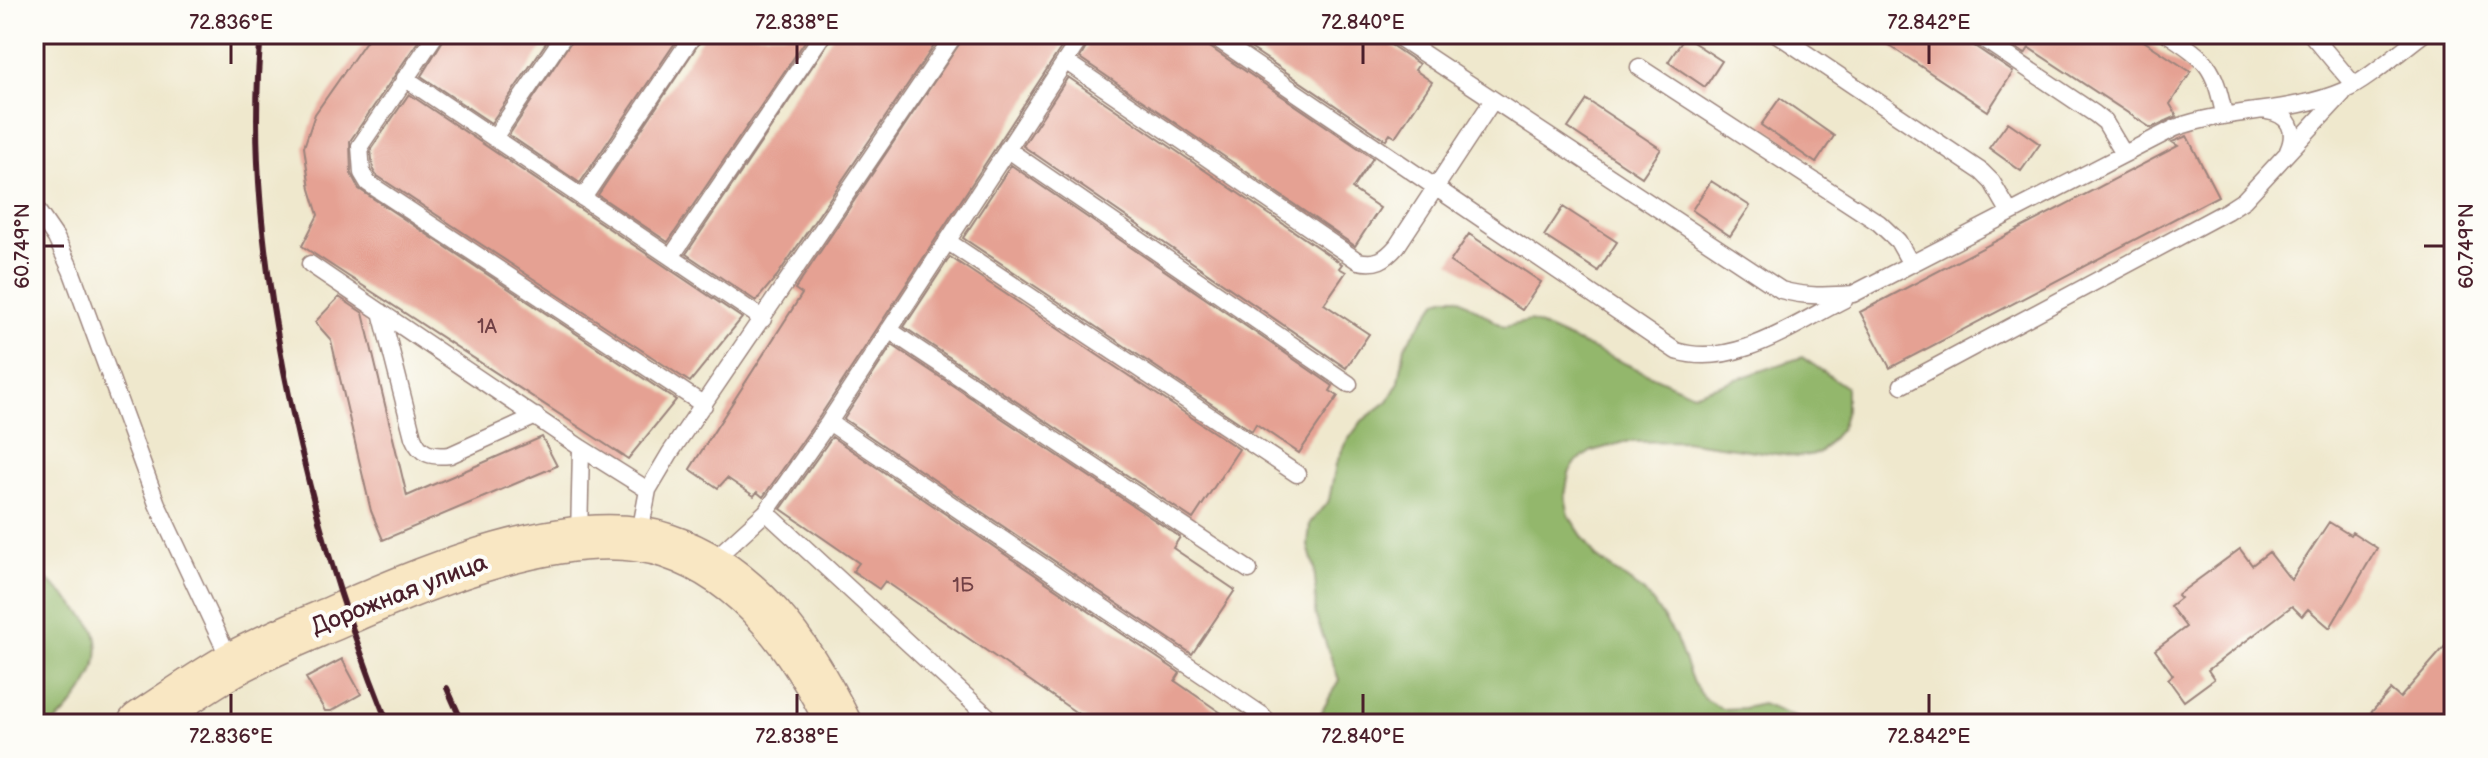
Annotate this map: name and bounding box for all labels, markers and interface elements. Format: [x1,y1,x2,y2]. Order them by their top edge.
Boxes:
text: 72.836°E [189,11,273,35]
text: 72.838°E [755,11,839,35]
text: 72.840°E [1321,11,1405,35]
text: 72.842°E [1888,11,1970,35]
text: 60.749°N [11,203,35,289]
text: 60.749°N [2455,203,2479,289]
house number: 1А [477,315,498,339]
street label: Дорожная улица [307,548,491,641]
house number: 1Б [952,574,974,598]
text: 72.836°E [189,725,273,749]
text: 72.838°E [755,725,839,749]
text: 72.840°E [1321,725,1405,749]
text: 72.842°E [1888,725,1970,749]

